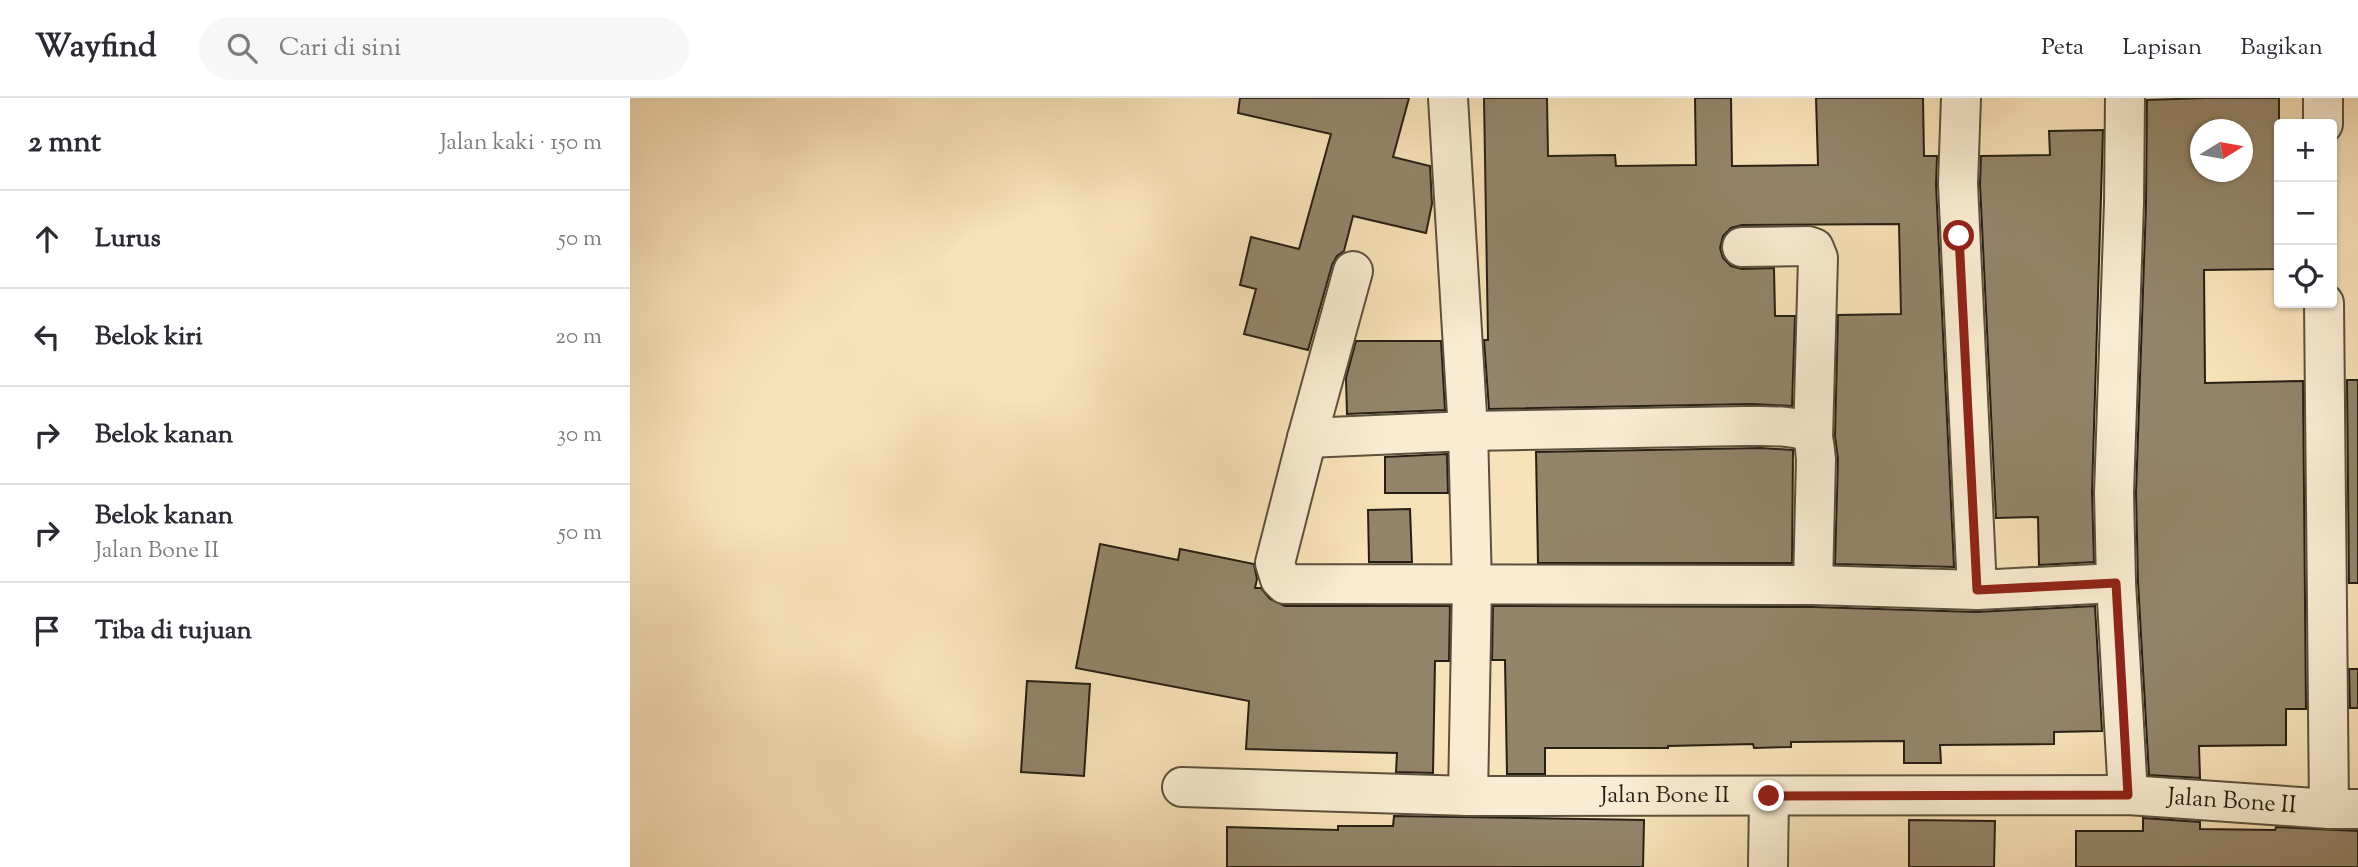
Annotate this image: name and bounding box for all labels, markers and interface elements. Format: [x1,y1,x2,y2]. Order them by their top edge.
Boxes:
search box [199,17,689,80]
text: Wayfind [35,24,157,72]
icon: search [223,29,261,67]
text: Cari di sini [279,30,402,67]
text: Peta [2041,31,2084,65]
text: Lapisan [2122,31,2202,65]
text: Bagikan [2240,31,2323,65]
north arrow [2190,119,2253,182]
map controls [2274,119,2337,308]
button: + [2274,119,2337,182]
text: 2 mnt [28,122,101,165]
text: Jalan kaki · 150 m [440,127,602,160]
button: − [2274,182,2337,245]
icon: ahead [28,220,66,258]
route start [1943,220,1974,251]
text: Lurus [95,221,161,258]
text: 50 m [558,223,602,256]
button: locate [2274,245,2337,308]
icon: left [28,318,66,356]
text: Belok kiri [95,319,203,356]
text: 20 m [555,321,602,354]
icon: right [28,416,66,454]
text: Belok kanan [95,417,233,454]
text: 30 m [557,419,602,452]
text: Belok kanan [95,498,233,535]
icon: right [28,514,66,552]
text: 50 m [558,517,602,550]
text: Jalan Bone II [95,535,219,568]
icon: arrive [28,612,66,650]
text: Tiba di tujuan [95,613,252,650]
street label: Jalan Bone II [1598,779,1730,813]
route end [1753,780,1784,811]
street label: Jalan Bone II [2164,780,2298,823]

